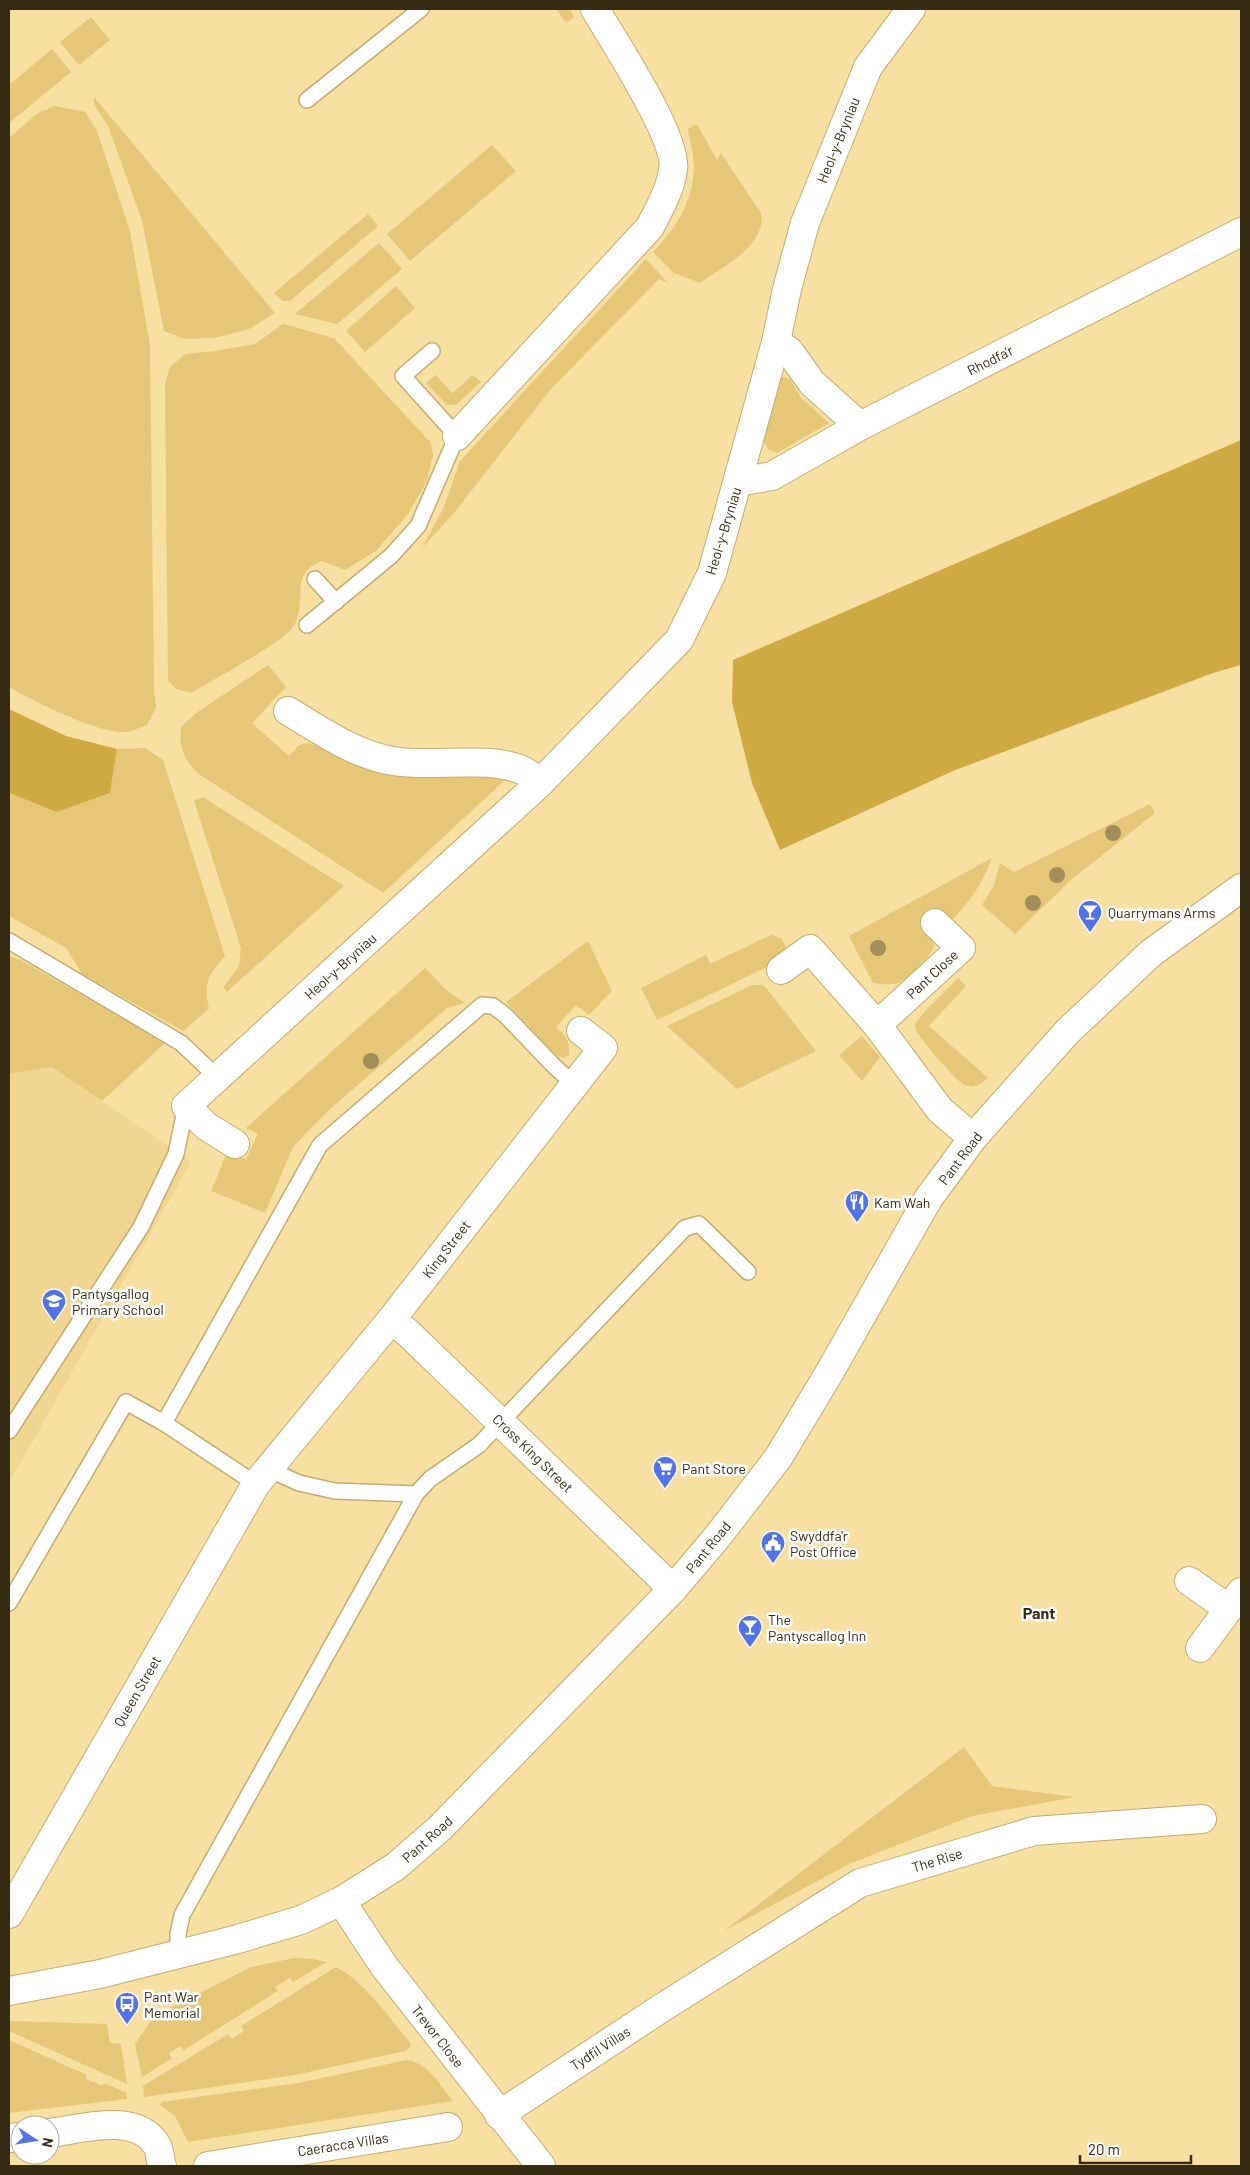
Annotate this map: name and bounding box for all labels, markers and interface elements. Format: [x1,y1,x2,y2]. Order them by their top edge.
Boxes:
street label: Heol-y-Bryniau [813,95,863,185]
street label: Rhodfa'r [964,341,1016,379]
street label: Heol-y-Bryniau [702,485,744,577]
bar icon: Quarrymans Arms [1077,899,1103,933]
place label: Quarrymans Arms [1108,904,1216,921]
street label: Heol-y-Bryniau [301,929,379,1003]
street label: Pant Close [903,946,961,1002]
street label: Pant Road [935,1128,985,1188]
restaurant icon: Kam Wah [844,1189,870,1223]
place label: Kam Wah [874,1194,930,1211]
street label: King Street [418,1217,474,1281]
place label: Pantysgallog Primary School [72,1285,164,1318]
school or university icon: Pantysgallog Primary School [41,1288,67,1322]
street label: Cross King Street [489,1410,577,1496]
supermarket icon: Pant Store [652,1455,678,1489]
place label: Pant Store [682,1460,746,1477]
street label: Pant Road [682,1518,734,1576]
place label: Swyddfa'r Post Office [790,1527,857,1560]
public building icon: Swyddfa'r Post Office [760,1530,786,1564]
district label: Pant [1023,1603,1055,1622]
place label: The Pantyscallog Inn [768,1611,866,1644]
bar icon: The Pantyscallog Inn [737,1614,763,1648]
street label: Queen Street [110,1653,164,1729]
street label: Pant Road [398,1812,456,1866]
street label: The Rise [910,1844,964,1876]
place label: Pant War Memorial [144,1988,200,2021]
bus stop icon: Pant War Memorial [114,1991,140,2025]
street label: Trevor Close [408,2001,468,2071]
street label: Tydfil Villas [567,2022,633,2074]
north arrow [10,2115,60,2165]
street label: Caeracca Villas [296,2128,390,2160]
scale bar [1080,2132,1191,2164]
text: N [39,2136,57,2149]
text: 20 m [1088,2140,1120,2158]

